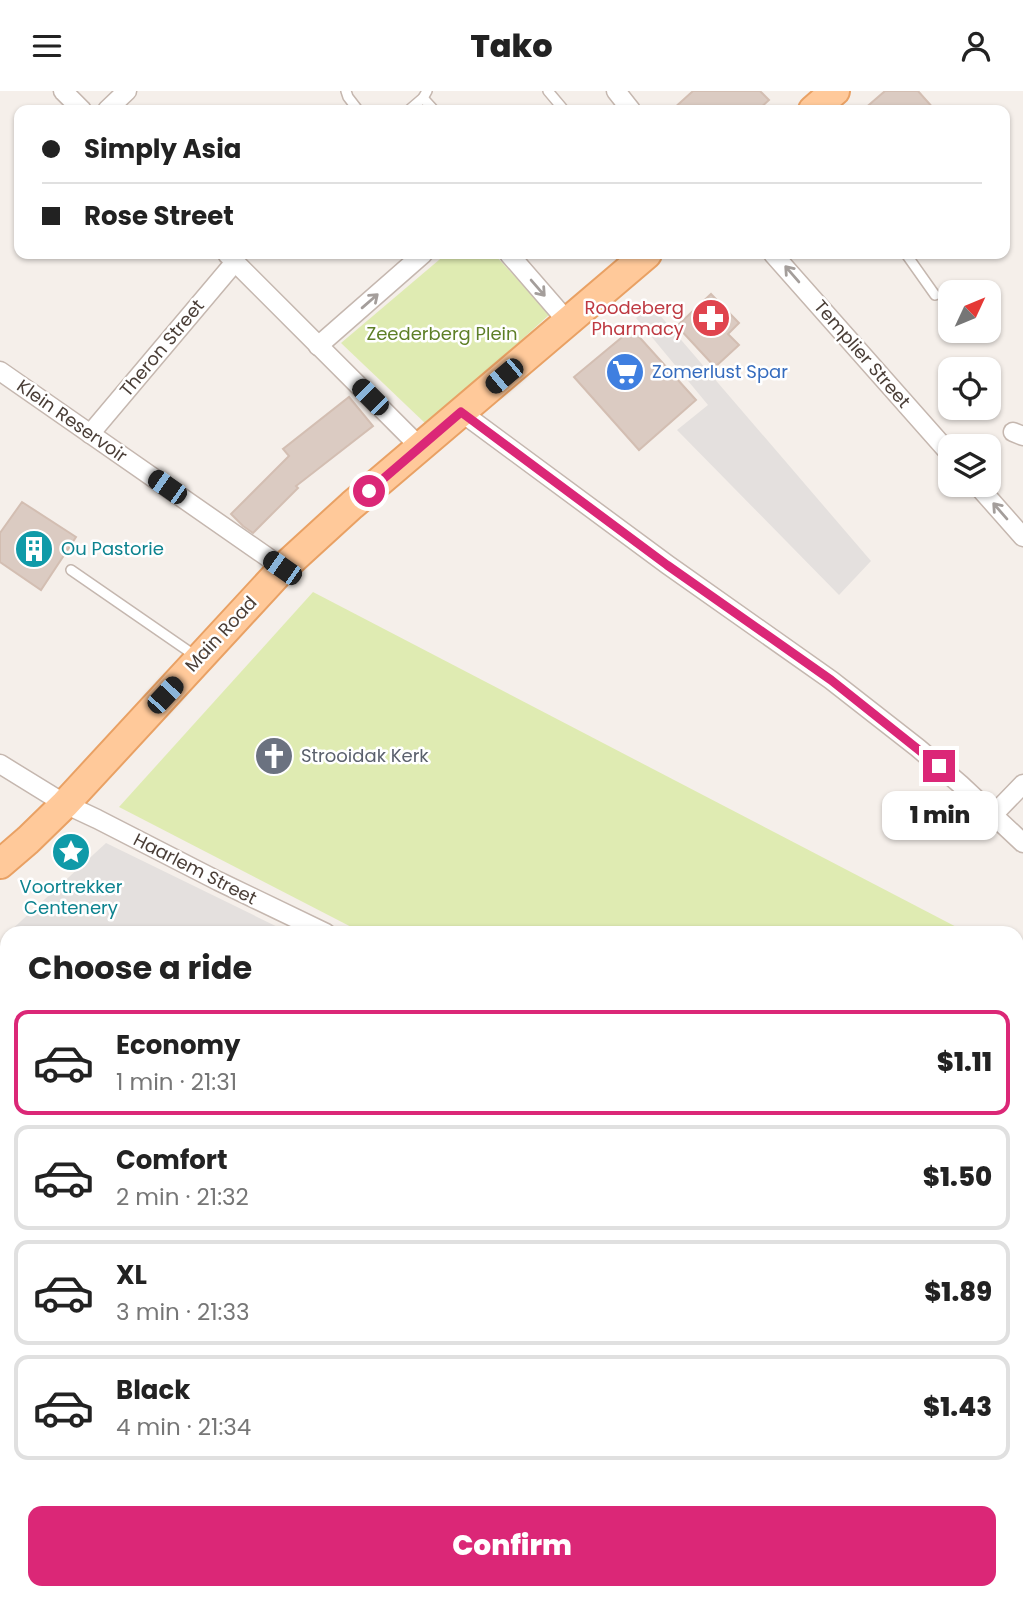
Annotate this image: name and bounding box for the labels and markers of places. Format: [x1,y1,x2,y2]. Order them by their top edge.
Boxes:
place label: Roodeberg Pharmacy [584,295,684,341]
pharmacy icon: Roodeberg Pharmacy [690,297,732,339]
supermarket icon: Zomerlust Spar [604,351,646,393]
place label: Zomerlust Spar [652,359,788,384]
building icon: Ou Pastorie [13,528,55,570]
place label: Ou Pastorie [61,536,164,561]
church icon: Strooidak Kerk [253,735,295,777]
place label: Strooidak Kerk [301,743,429,768]
place icon: Voortrekker Centenery [50,831,92,873]
place label: Voortrekker Centenery [20,874,123,920]

